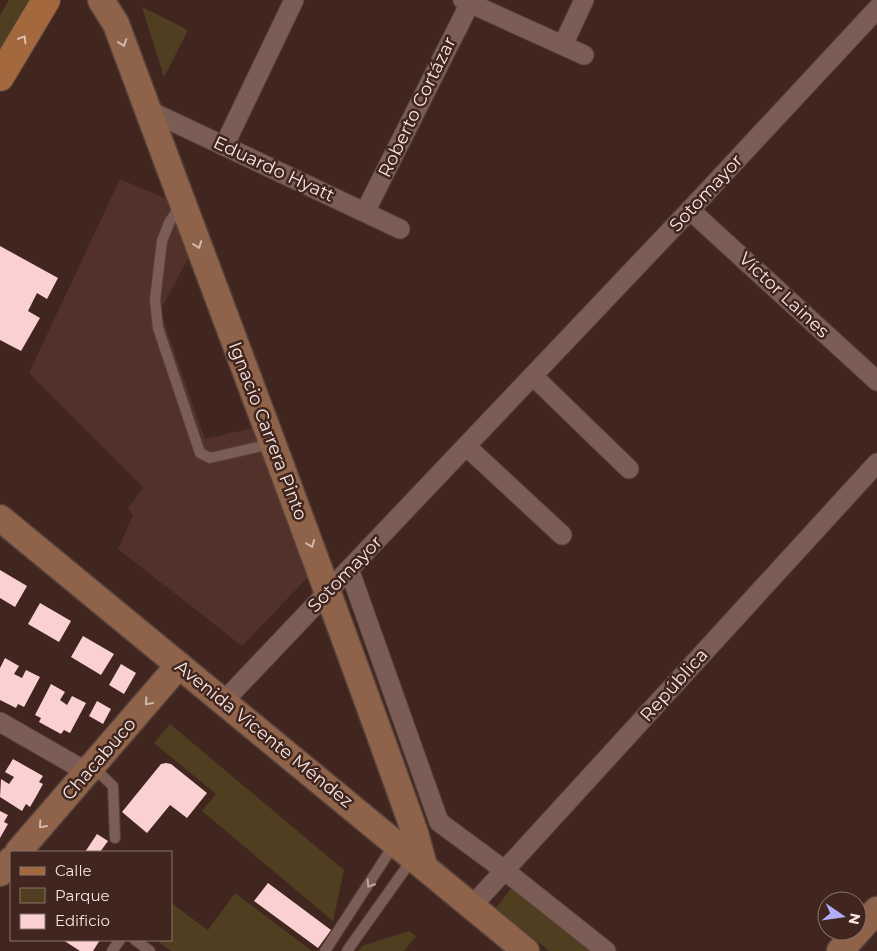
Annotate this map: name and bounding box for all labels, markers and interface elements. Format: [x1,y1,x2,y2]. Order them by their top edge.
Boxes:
street label: Roberto Cortázar [373,33,461,181]
one-way arrow [16,35,26,44]
one-way arrow [117,39,127,47]
street label: Eduardo Hyatt [210,131,338,207]
street label: Sotomayor [665,150,747,236]
one-way arrow [192,240,202,249]
street label: Víctor Laines [734,248,834,343]
street label: Ignacio Carrera Pinto [224,339,312,523]
street label: Sotomayor [303,531,387,617]
one-way arrow [305,540,315,548]
street label: República [635,644,713,726]
street label: Avenida Vicente Méndez [171,655,357,813]
one-way arrow [145,696,153,705]
street label: Chacabuco [57,713,141,805]
one-way arrow [39,819,47,828]
legend [10,851,172,941]
text: Calle [55,861,92,880]
one-way arrow [366,878,376,887]
text: Parque [55,886,110,905]
north arrow [817,891,867,941]
text: Edificio [55,911,110,930]
text: N [845,911,865,926]

